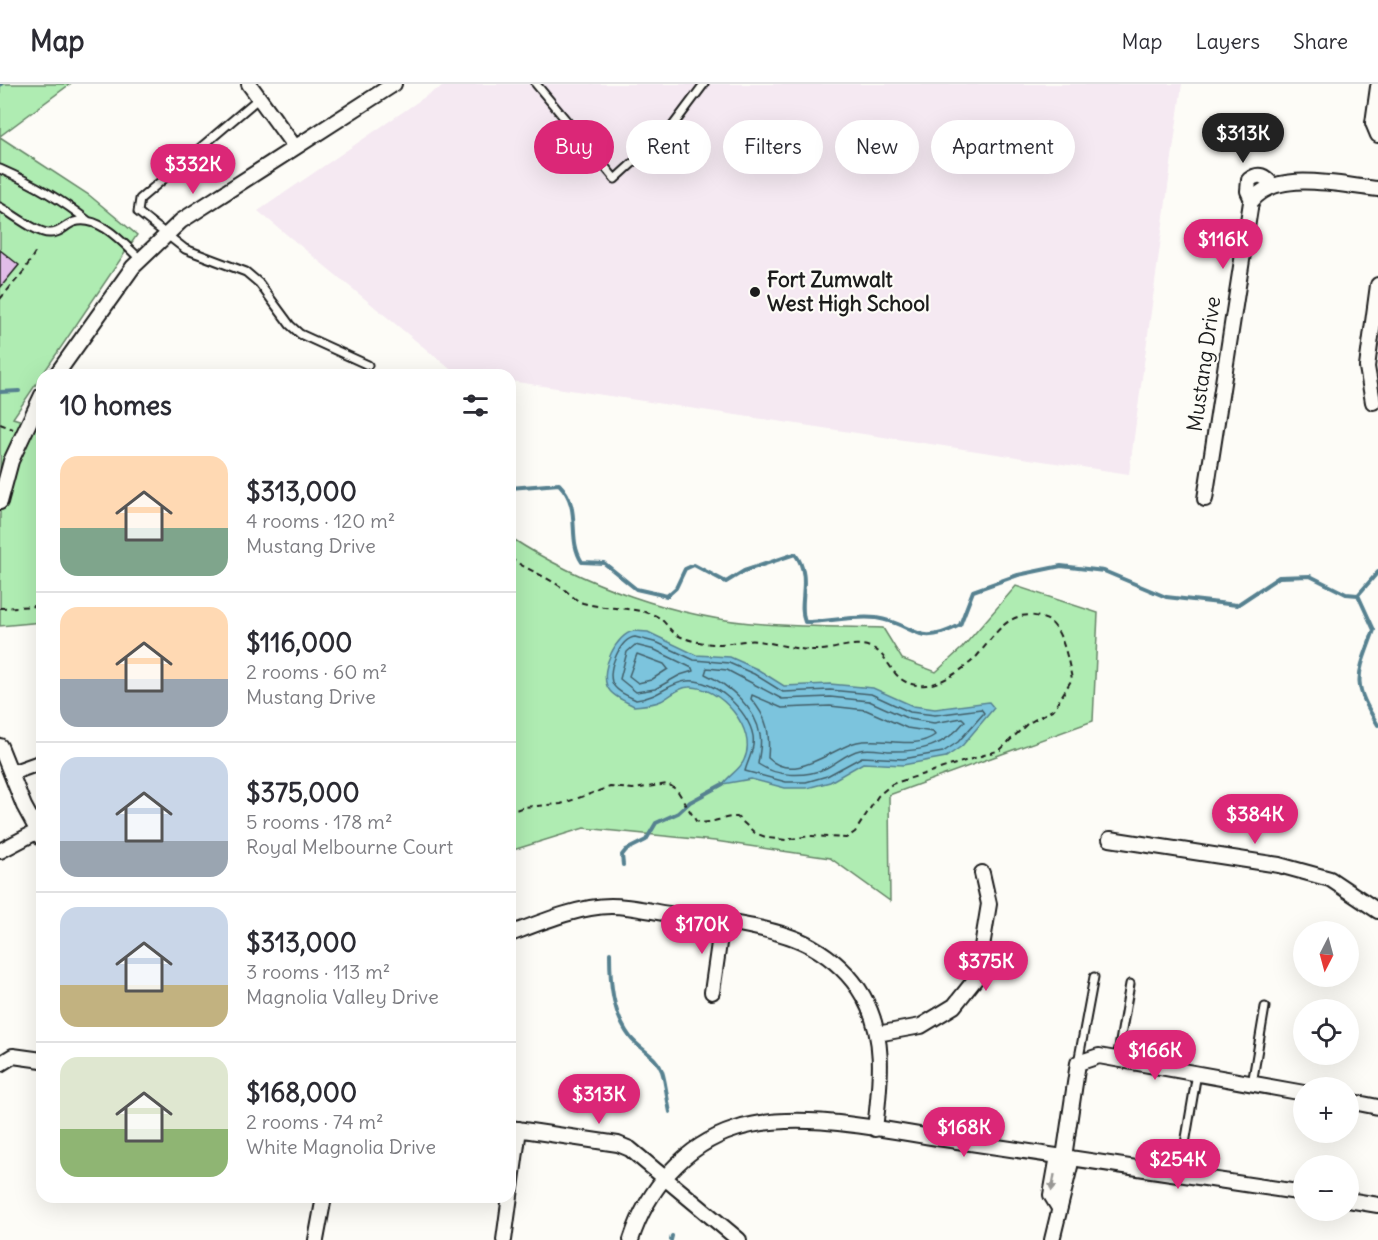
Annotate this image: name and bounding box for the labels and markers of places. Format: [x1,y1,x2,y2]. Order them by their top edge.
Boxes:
pin: $313K [1201,113,1285,164]
pin: $332K [151,144,235,195]
pin: $116K [1181,219,1265,270]
place label: Fort Zumwalt West High School [767,266,930,317]
marker: Fort Zumwalt West High School [748,285,762,299]
pin: $384K [1213,794,1297,845]
pin: $170K [660,904,744,955]
pin: $375K [944,941,1028,992]
pin: $166K [1113,1030,1197,1081]
pin: $313K [557,1074,641,1125]
pin: $168K [922,1107,1006,1158]
pin: $254K [1136,1139,1220,1190]

